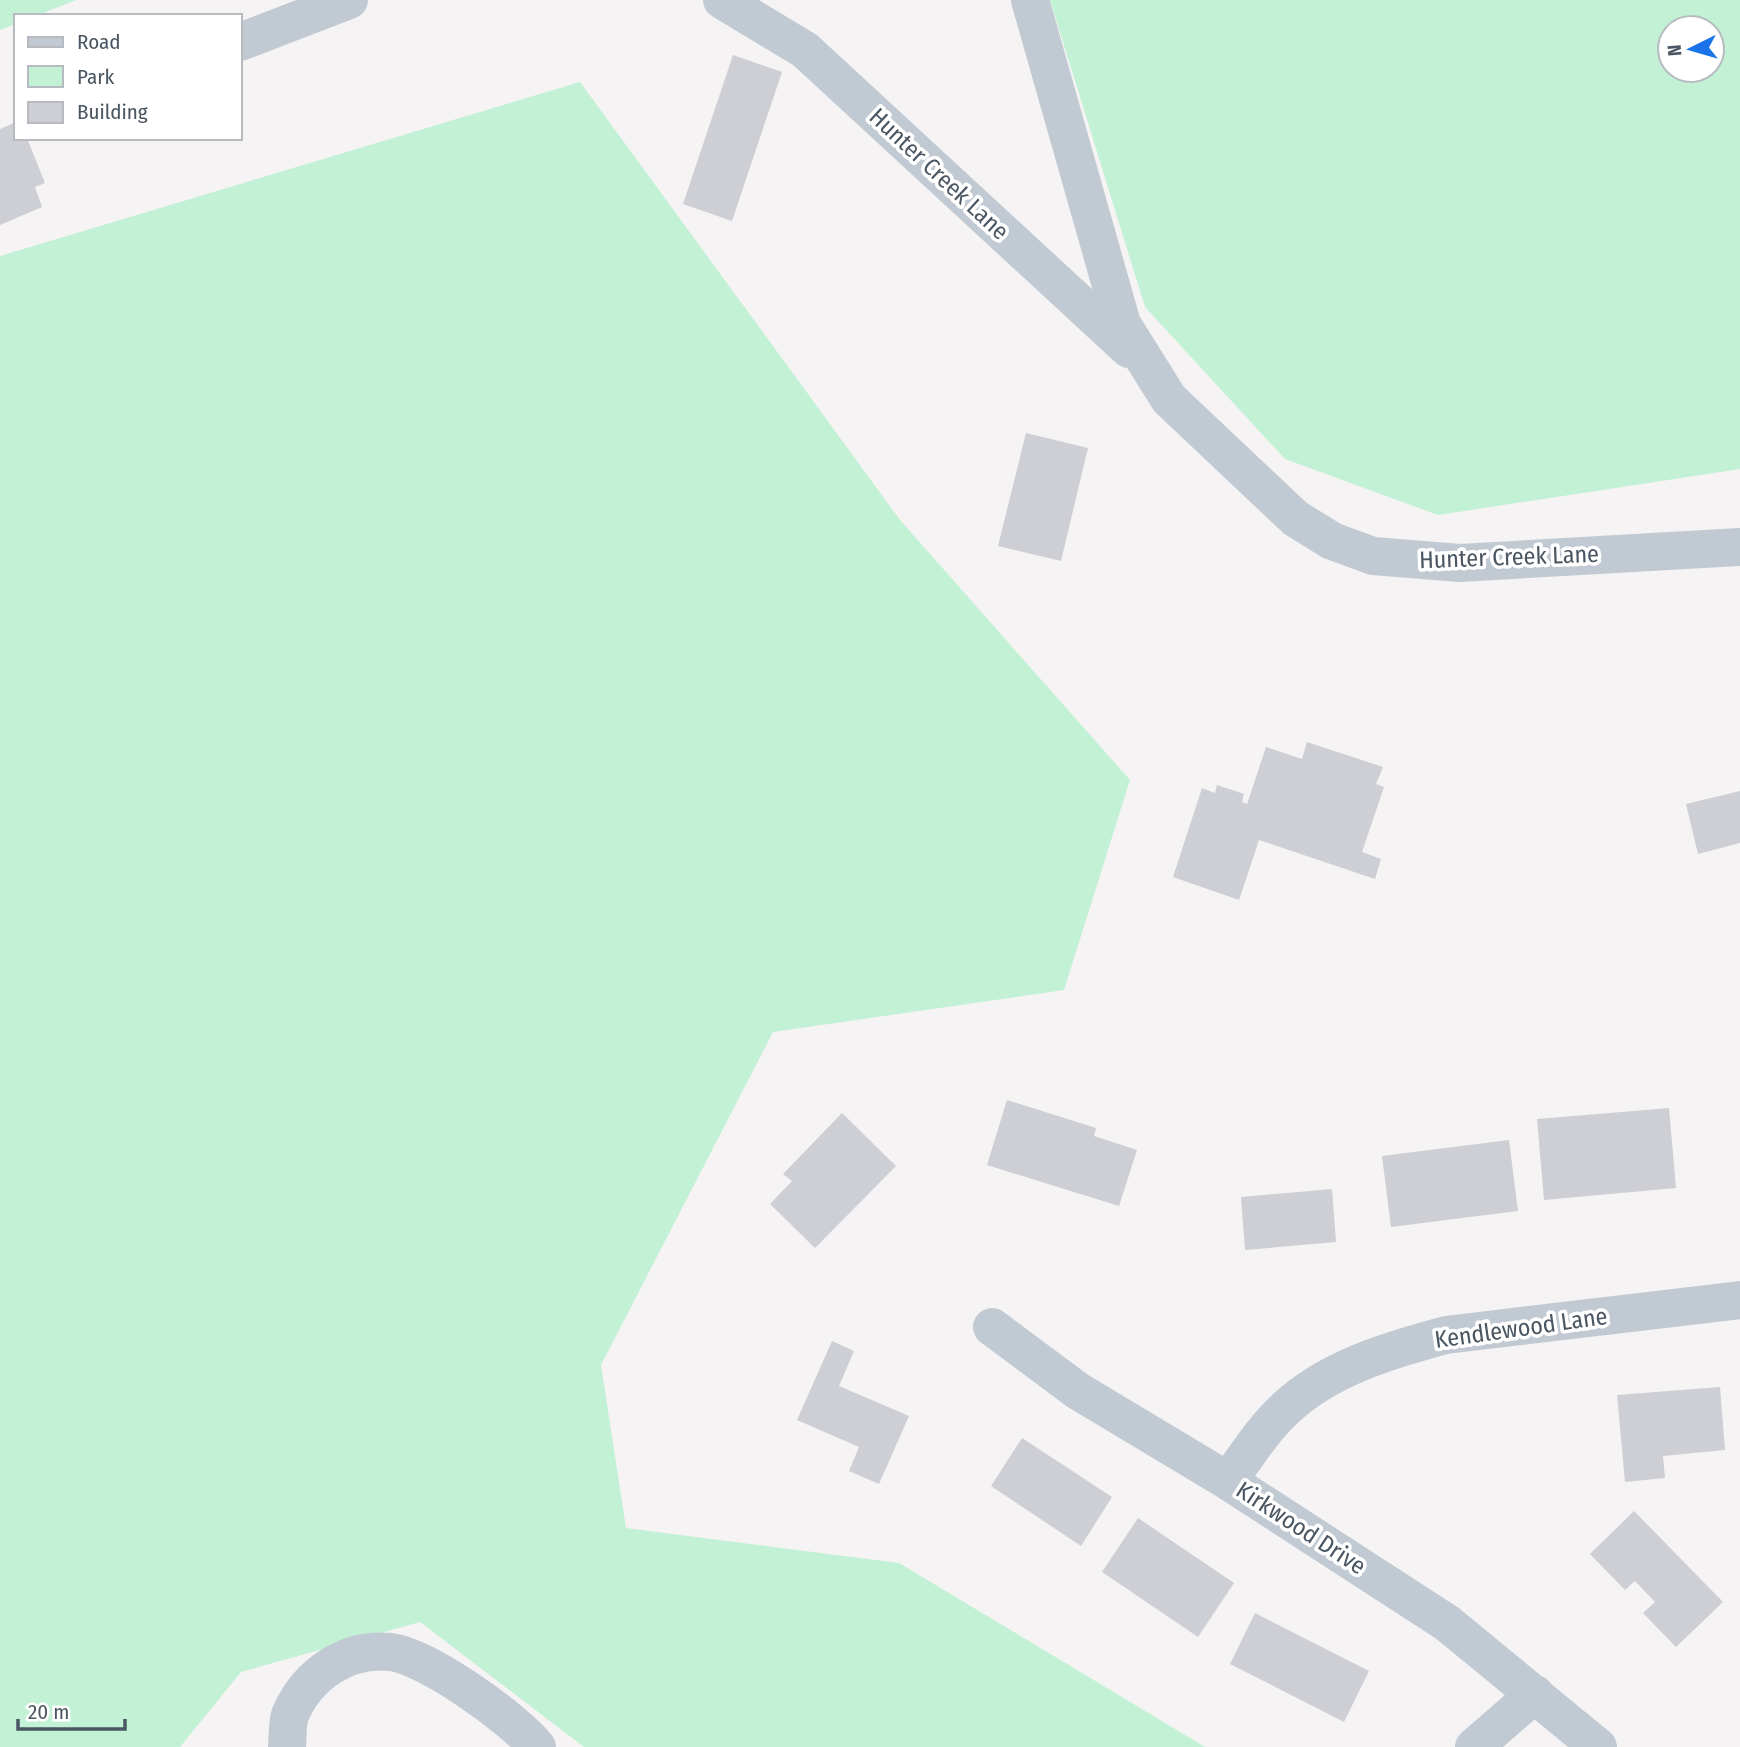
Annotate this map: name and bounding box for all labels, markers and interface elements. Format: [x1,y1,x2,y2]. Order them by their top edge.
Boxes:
legend [14,14,242,140]
north arrow [1656,14,1726,84]
text: Road [77,29,121,55]
text: N [1663,44,1687,57]
text: Park [77,64,115,90]
text: Building [77,99,148,125]
street label: Hunter Creek Lane [864,102,1014,246]
street label: Hunter Creek Lane [1419,540,1599,574]
street label: Kendlewood Lane [1433,1302,1609,1354]
street label: Kirkwood Drive [1231,1476,1371,1580]
scale bar [18,1688,124,1732]
text: 20 m [28,1699,69,1725]

